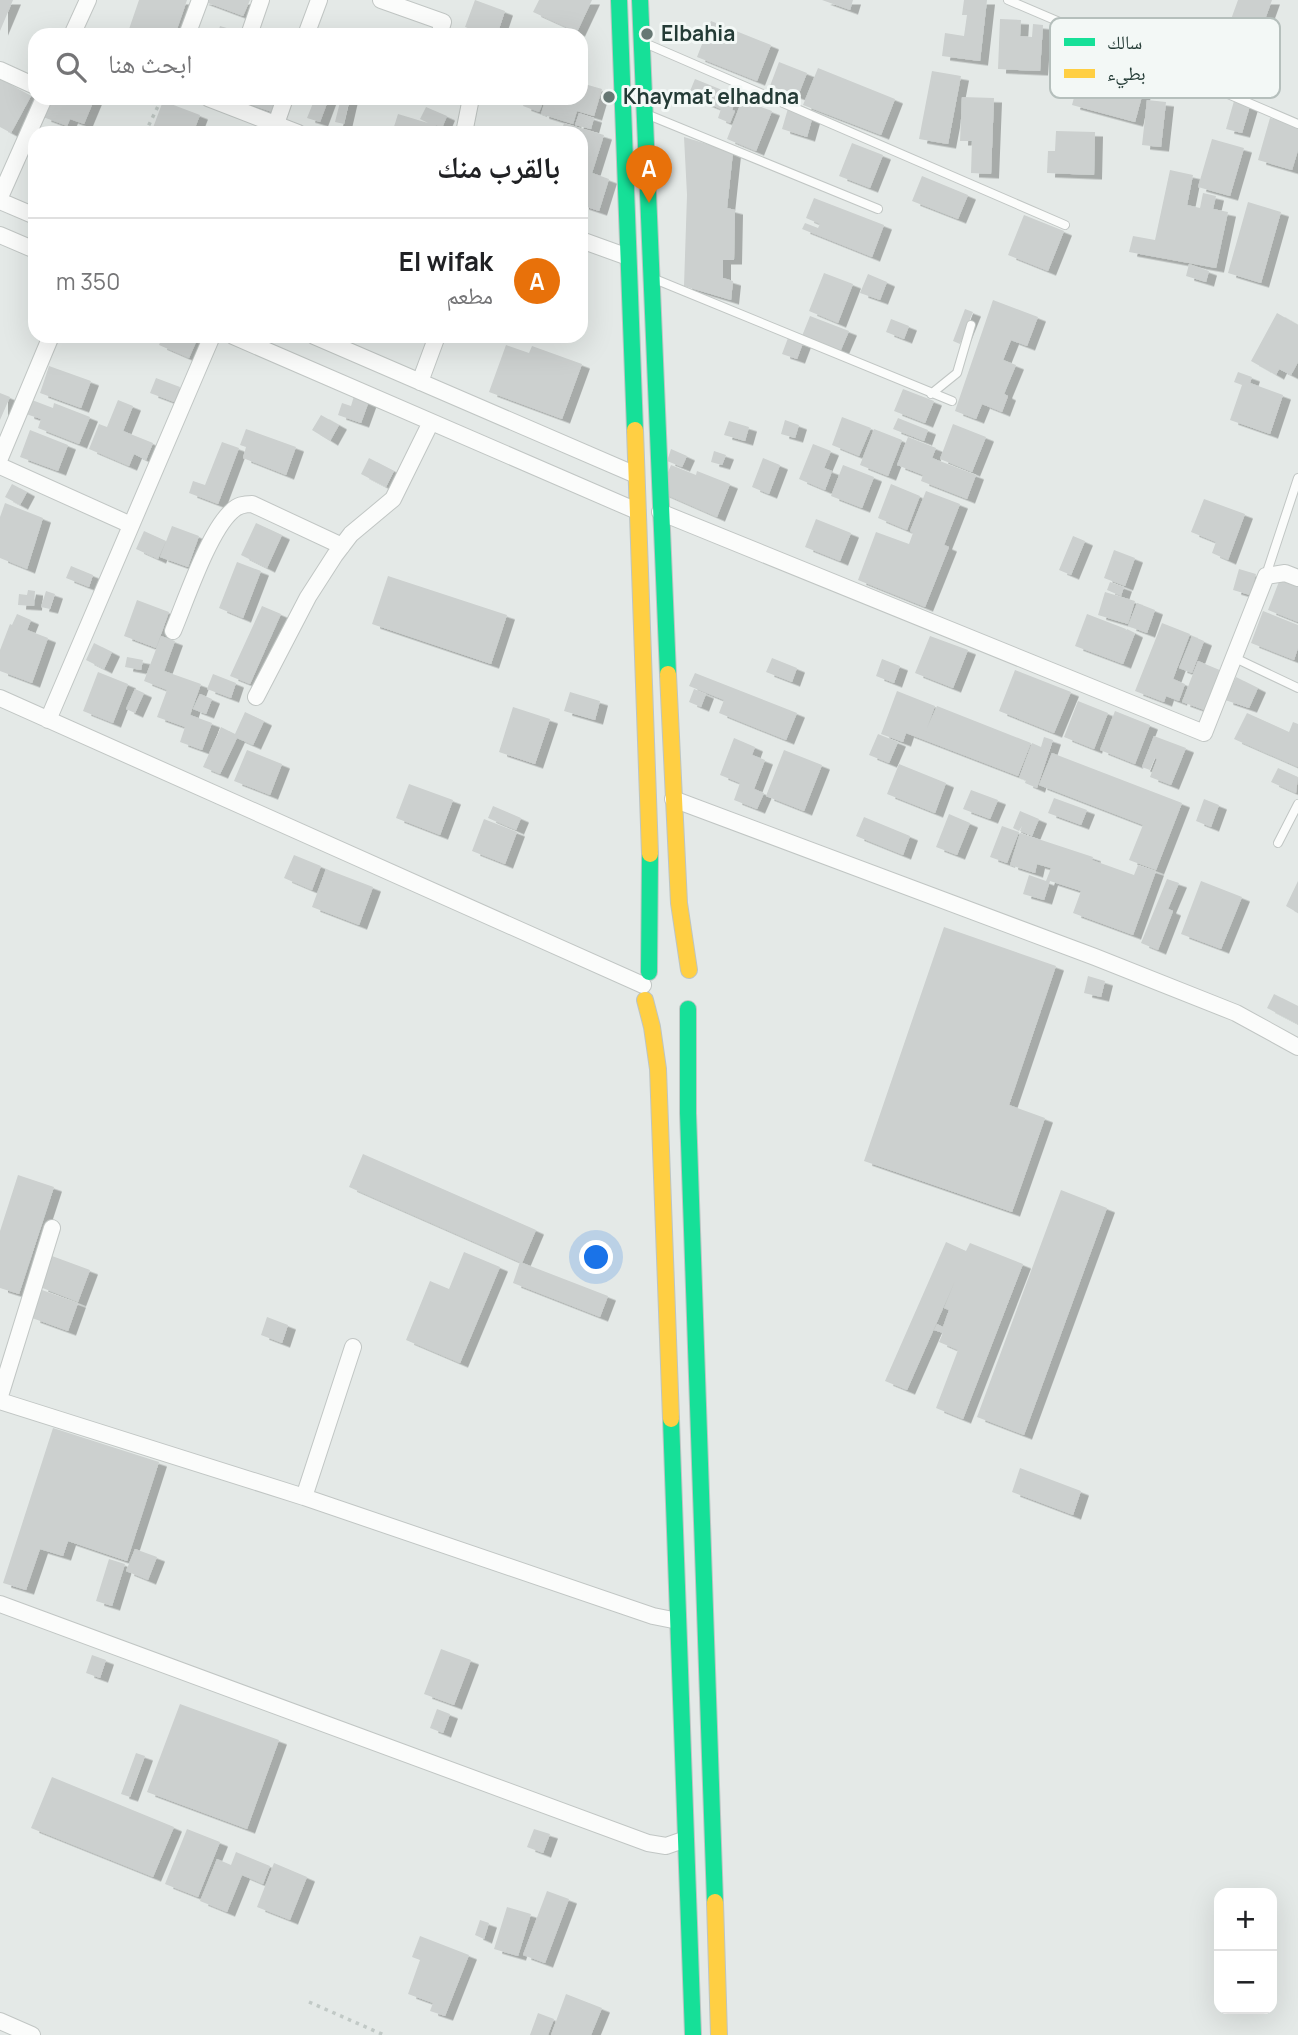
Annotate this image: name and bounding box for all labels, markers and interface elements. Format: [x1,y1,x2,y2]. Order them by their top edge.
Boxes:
legend [1050,18,1280,98]
place label: Elbahia [661,19,735,47]
marker: Elbahia [639,26,655,42]
search box [28,28,588,105]
text: سالك [1107,29,1142,55]
text: ابحث هنا [108,45,192,81]
icon: search [52,48,90,86]
text: بطيء [1107,60,1146,89]
place label: Khaymat elhadna [623,82,799,110]
marker: Khaymat elhadna [601,89,617,105]
pin: A [626,145,672,203]
text: بالقرب منك [437,146,560,187]
text: El wifak [399,243,493,279]
text: 350 m [56,265,120,297]
text: A [529,265,545,297]
text: مطعم [446,279,493,311]
your location [579,1240,613,1274]
map controls [1214,1888,1277,2014]
button: + [1214,1888,1277,1951]
button: − [1214,1951,1277,2014]

